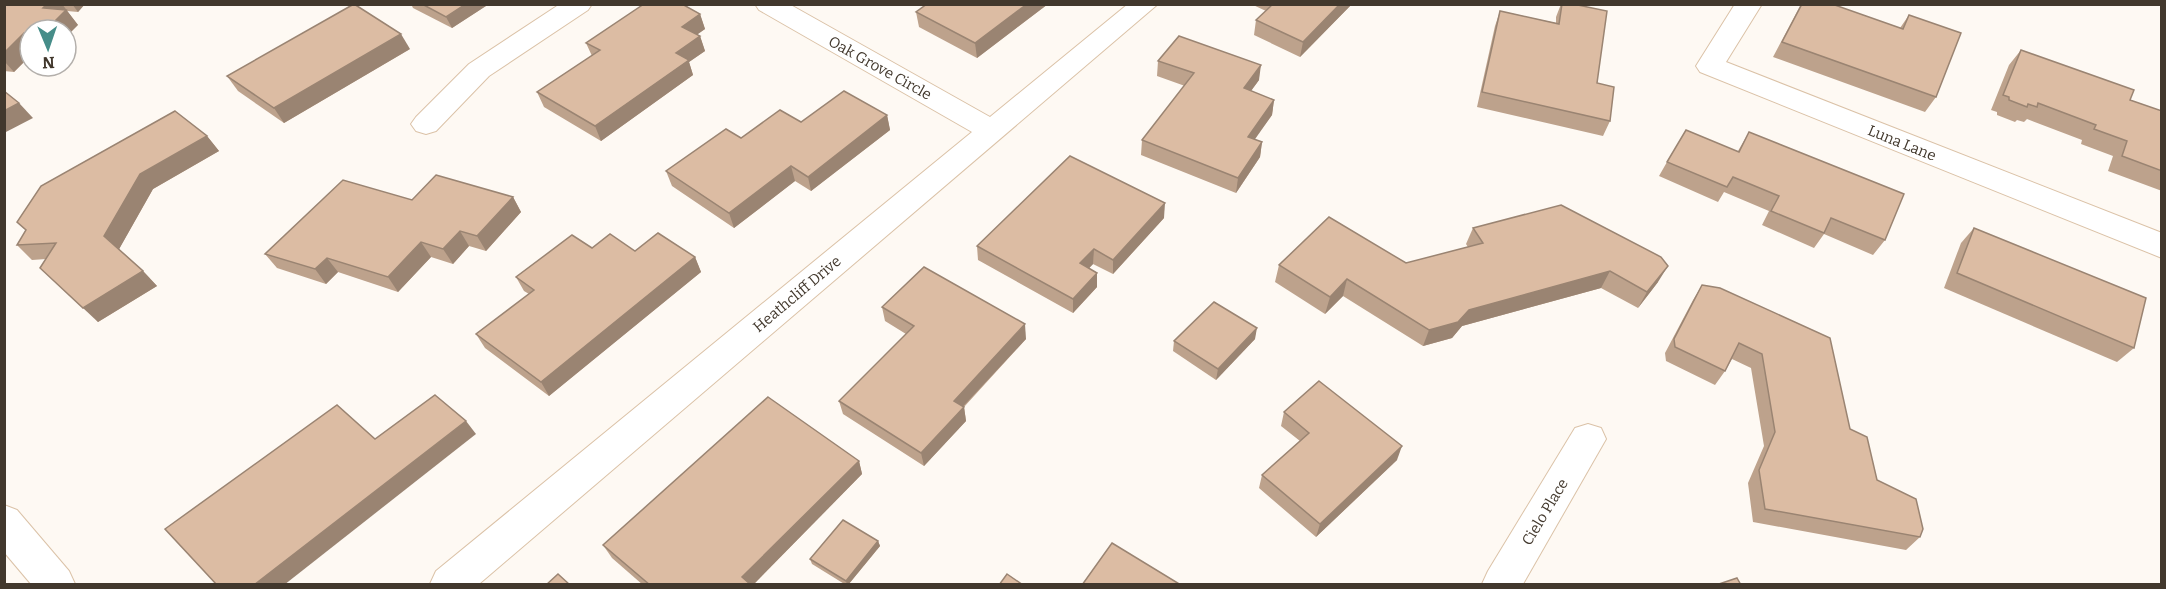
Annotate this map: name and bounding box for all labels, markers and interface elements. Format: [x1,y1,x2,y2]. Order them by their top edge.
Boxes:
north arrow [18,18,78,78]
street label: Oak Grove Circle [825,32,935,104]
text: N [42,53,55,72]
street label: Luna Lane [1865,121,1939,165]
street label: Heathcliff Drive [749,252,845,336]
street label: Cielo Place [1518,475,1572,549]

